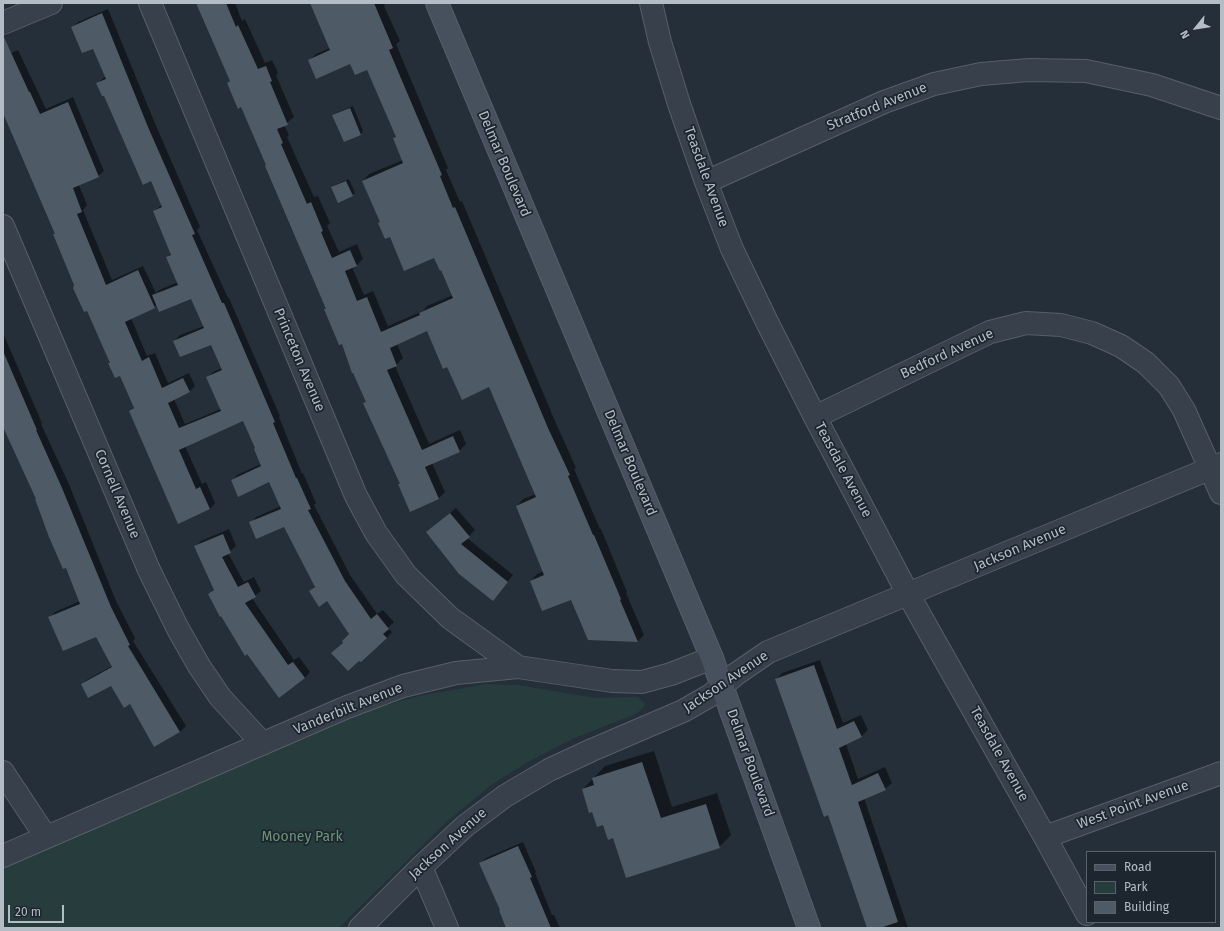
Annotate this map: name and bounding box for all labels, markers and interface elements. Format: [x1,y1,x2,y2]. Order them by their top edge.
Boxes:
north arrow [1176,8,1216,48]
text: N [1178,28,1193,41]
street label: Stratford Avenue [824,79,930,135]
street label: Delmar Boulevard [474,108,534,220]
street label: Teasdale Avenue [680,124,732,230]
street label: Princeton Avenue [270,306,328,414]
street label: Bedford Avenue [898,325,996,383]
street label: Delmar Boulevard [600,407,660,519]
street label: Teasdale Avenue [811,419,875,521]
street label: Cornell Avenue [91,447,143,541]
street label: Jackson Avenue [971,521,1069,575]
street label: Jackson Avenue [680,647,772,717]
street label: Vanderbilt Avenue [291,679,405,739]
street label: Teasdale Avenue [966,704,1032,804]
street label: Delmar Boulevard [723,707,777,819]
street label: West Point Avenue [1075,777,1191,833]
street label: Jackson Avenue [406,805,490,883]
park label: Mooney Park [261,829,343,845]
legend [1086,851,1216,923]
text: Road [1124,860,1152,874]
text: Park [1124,880,1148,894]
scale bar [10,897,66,923]
text: Building [1124,900,1169,914]
text: 20 m [15,905,41,919]

